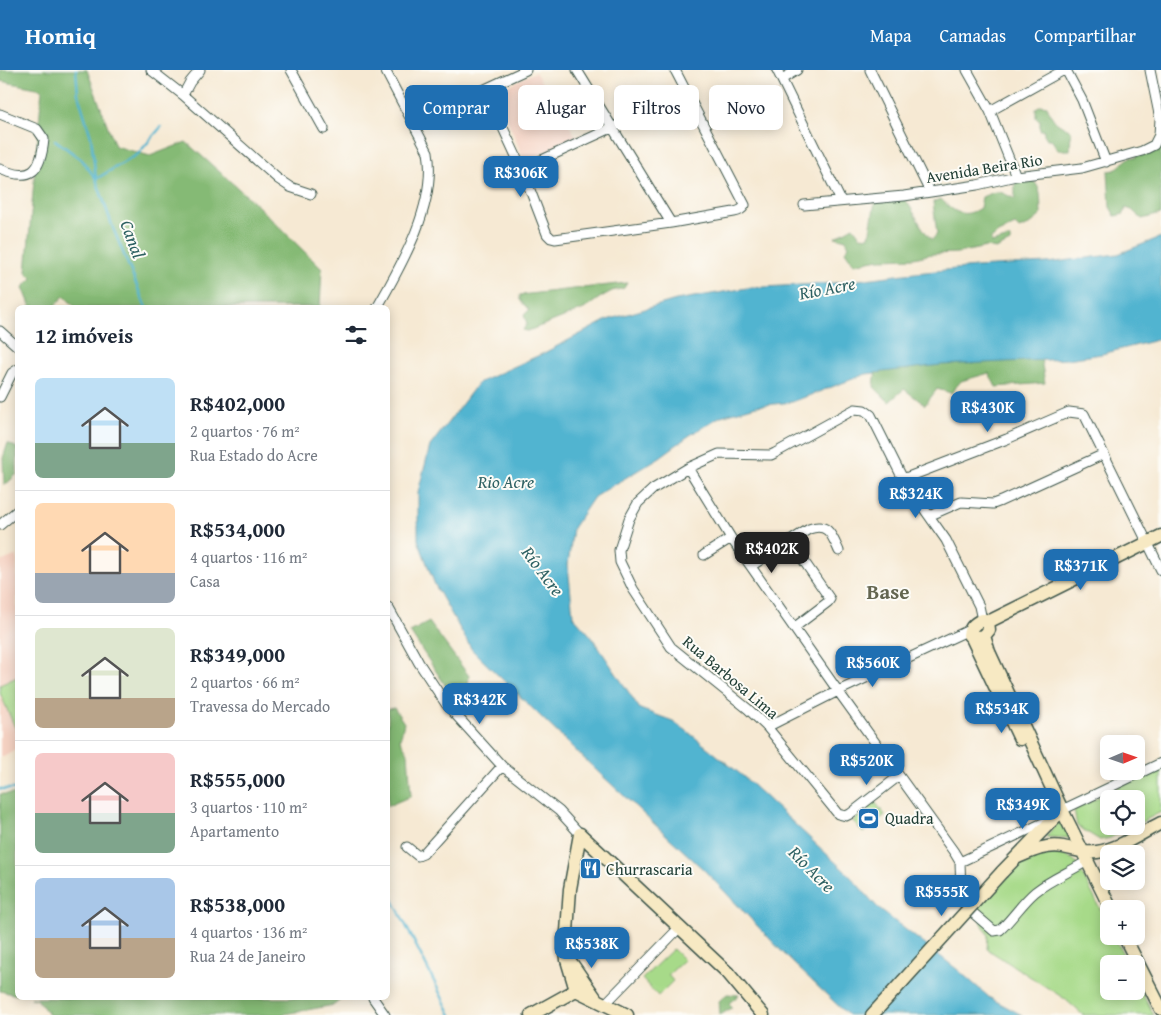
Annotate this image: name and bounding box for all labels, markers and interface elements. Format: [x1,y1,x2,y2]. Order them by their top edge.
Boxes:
text: Homiq [25,18,96,53]
text: Mapa [870,22,911,49]
text: Camadas [939,22,1006,49]
text: Compartilhar [1034,22,1136,49]
chip: Comprar [405,85,508,130]
chip: Alugar [518,85,604,130]
chip: Filtros [614,85,699,130]
chip: Novo [709,85,783,130]
street label: Avenida Beira Rio [924,147,1044,189]
pin: R$306K [480,156,562,198]
text: R$306K [494,160,548,184]
water label: Canal [113,216,153,263]
water label: Río Acre [796,269,857,307]
text: 12 imóveis [35,320,133,351]
icon: filters [342,321,370,349]
text: R$402,000 [190,388,285,419]
pin: R$430K [947,390,1029,433]
text: R$430K [961,395,1015,419]
icon: home [75,398,135,458]
text: 2 quartos · 76 m² [190,419,300,443]
text: Rua Estado do Acre [190,443,318,467]
water label: Rio Acre [477,468,534,495]
pin: R$324K [875,476,957,519]
text: R$324K [889,481,943,505]
text: R$534,000 [190,514,285,545]
icon: home [75,523,135,583]
pin: R$402K [731,532,813,574]
text: R$402K [745,536,799,560]
water label: Río Acre [515,539,571,602]
text: 4 quartos · 116 m² [190,545,307,569]
pin: R$371K [1040,548,1122,591]
text: R$371K [1054,553,1108,577]
text: Casa [190,569,220,593]
district label: Base [866,576,910,607]
street label: Rua Barbosa Lima [678,630,785,725]
text: R$349,000 [190,639,285,670]
pin: R$560K [832,646,914,688]
icon: home [75,648,135,708]
text: R$560K [846,650,900,674]
text: 2 quartos · 66 m² [190,670,300,694]
pin: R$342K [439,682,521,725]
text: R$342K [453,687,507,711]
pin: R$534K [961,692,1043,734]
text: Travessa do Mercado [190,694,330,718]
text: R$534K [975,696,1029,720]
north arrow [1100,735,1145,780]
map controls [1100,735,1145,1000]
pin: R$520K [826,744,908,786]
text: R$520K [840,748,894,772]
text: R$555,000 [190,764,285,795]
icon: home [75,773,135,833]
pin: R$349K [982,788,1064,830]
button: locate [1100,790,1145,835]
text: R$349K [996,792,1050,816]
text: 3 quartos · 110 m² [190,795,307,819]
sports icon: Quadra [857,806,881,830]
place label: Quadra [885,806,934,830]
text: Apartamento [190,819,279,843]
water label: Río Acre [782,839,842,899]
button: layers [1100,845,1145,890]
restaurant icon: Churrascaria [578,857,602,881]
place label: Churrascaria [606,857,693,881]
pin: R$555K [901,874,983,917]
text: R$555K [915,879,969,903]
text: R$538,000 [190,889,285,920]
icon: home [75,898,135,958]
button: + [1100,900,1145,945]
text: 4 quartos · 136 m² [190,920,307,944]
pin: R$538K [551,926,633,969]
text: R$538K [565,931,619,955]
text: Rua 24 de Janeiro [190,944,306,968]
button: − [1100,955,1145,1000]

